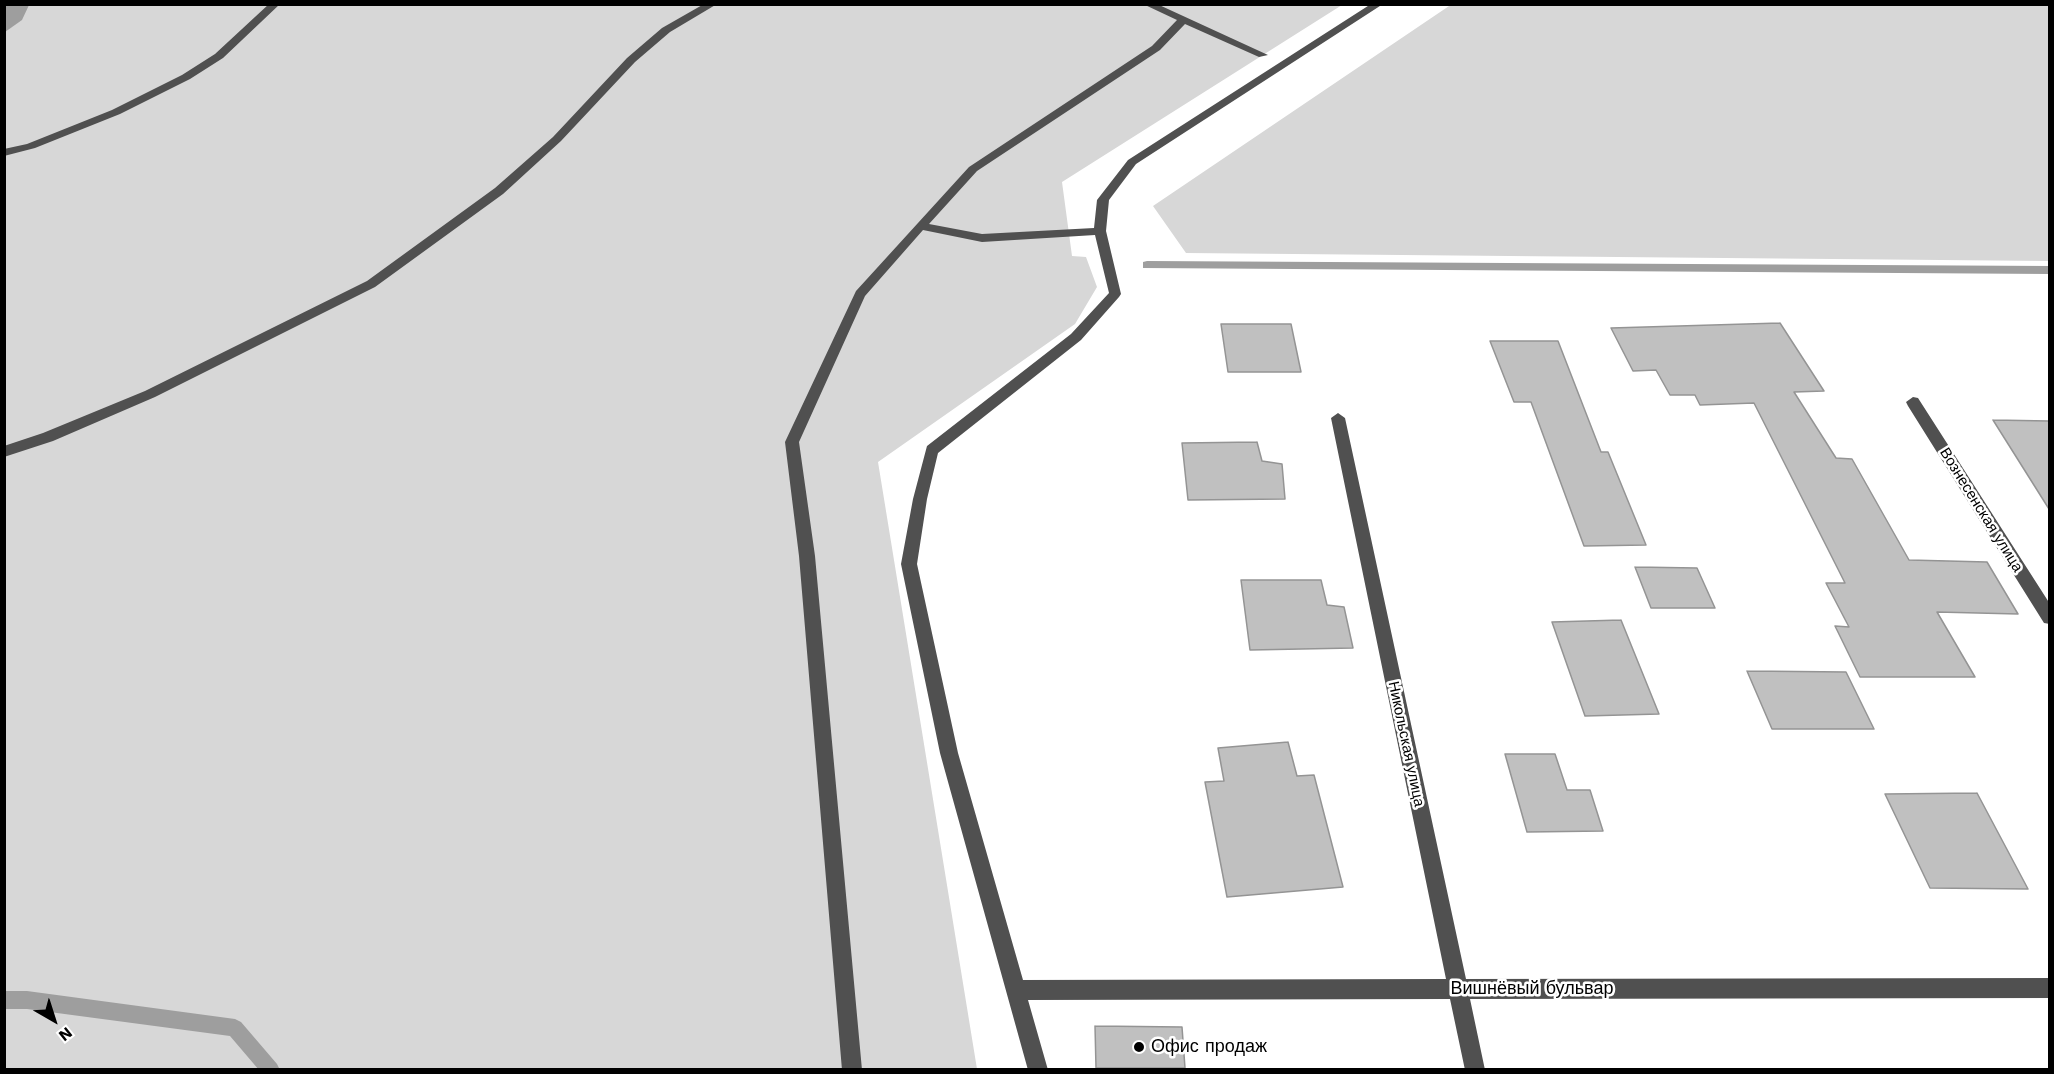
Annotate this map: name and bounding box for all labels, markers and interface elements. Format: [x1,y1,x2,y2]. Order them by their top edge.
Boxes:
street label: Вознесенская улица [1935,445,2027,575]
street label: Никольская улица [1384,680,1428,808]
street label: Вишнёвый бульвар [1451,978,1613,1000]
north arrow [24,990,84,1050]
text: N [55,1023,76,1045]
place label: Офис продаж [1151,1036,1267,1058]
marker: Офис продаж [1132,1040,1146,1054]

